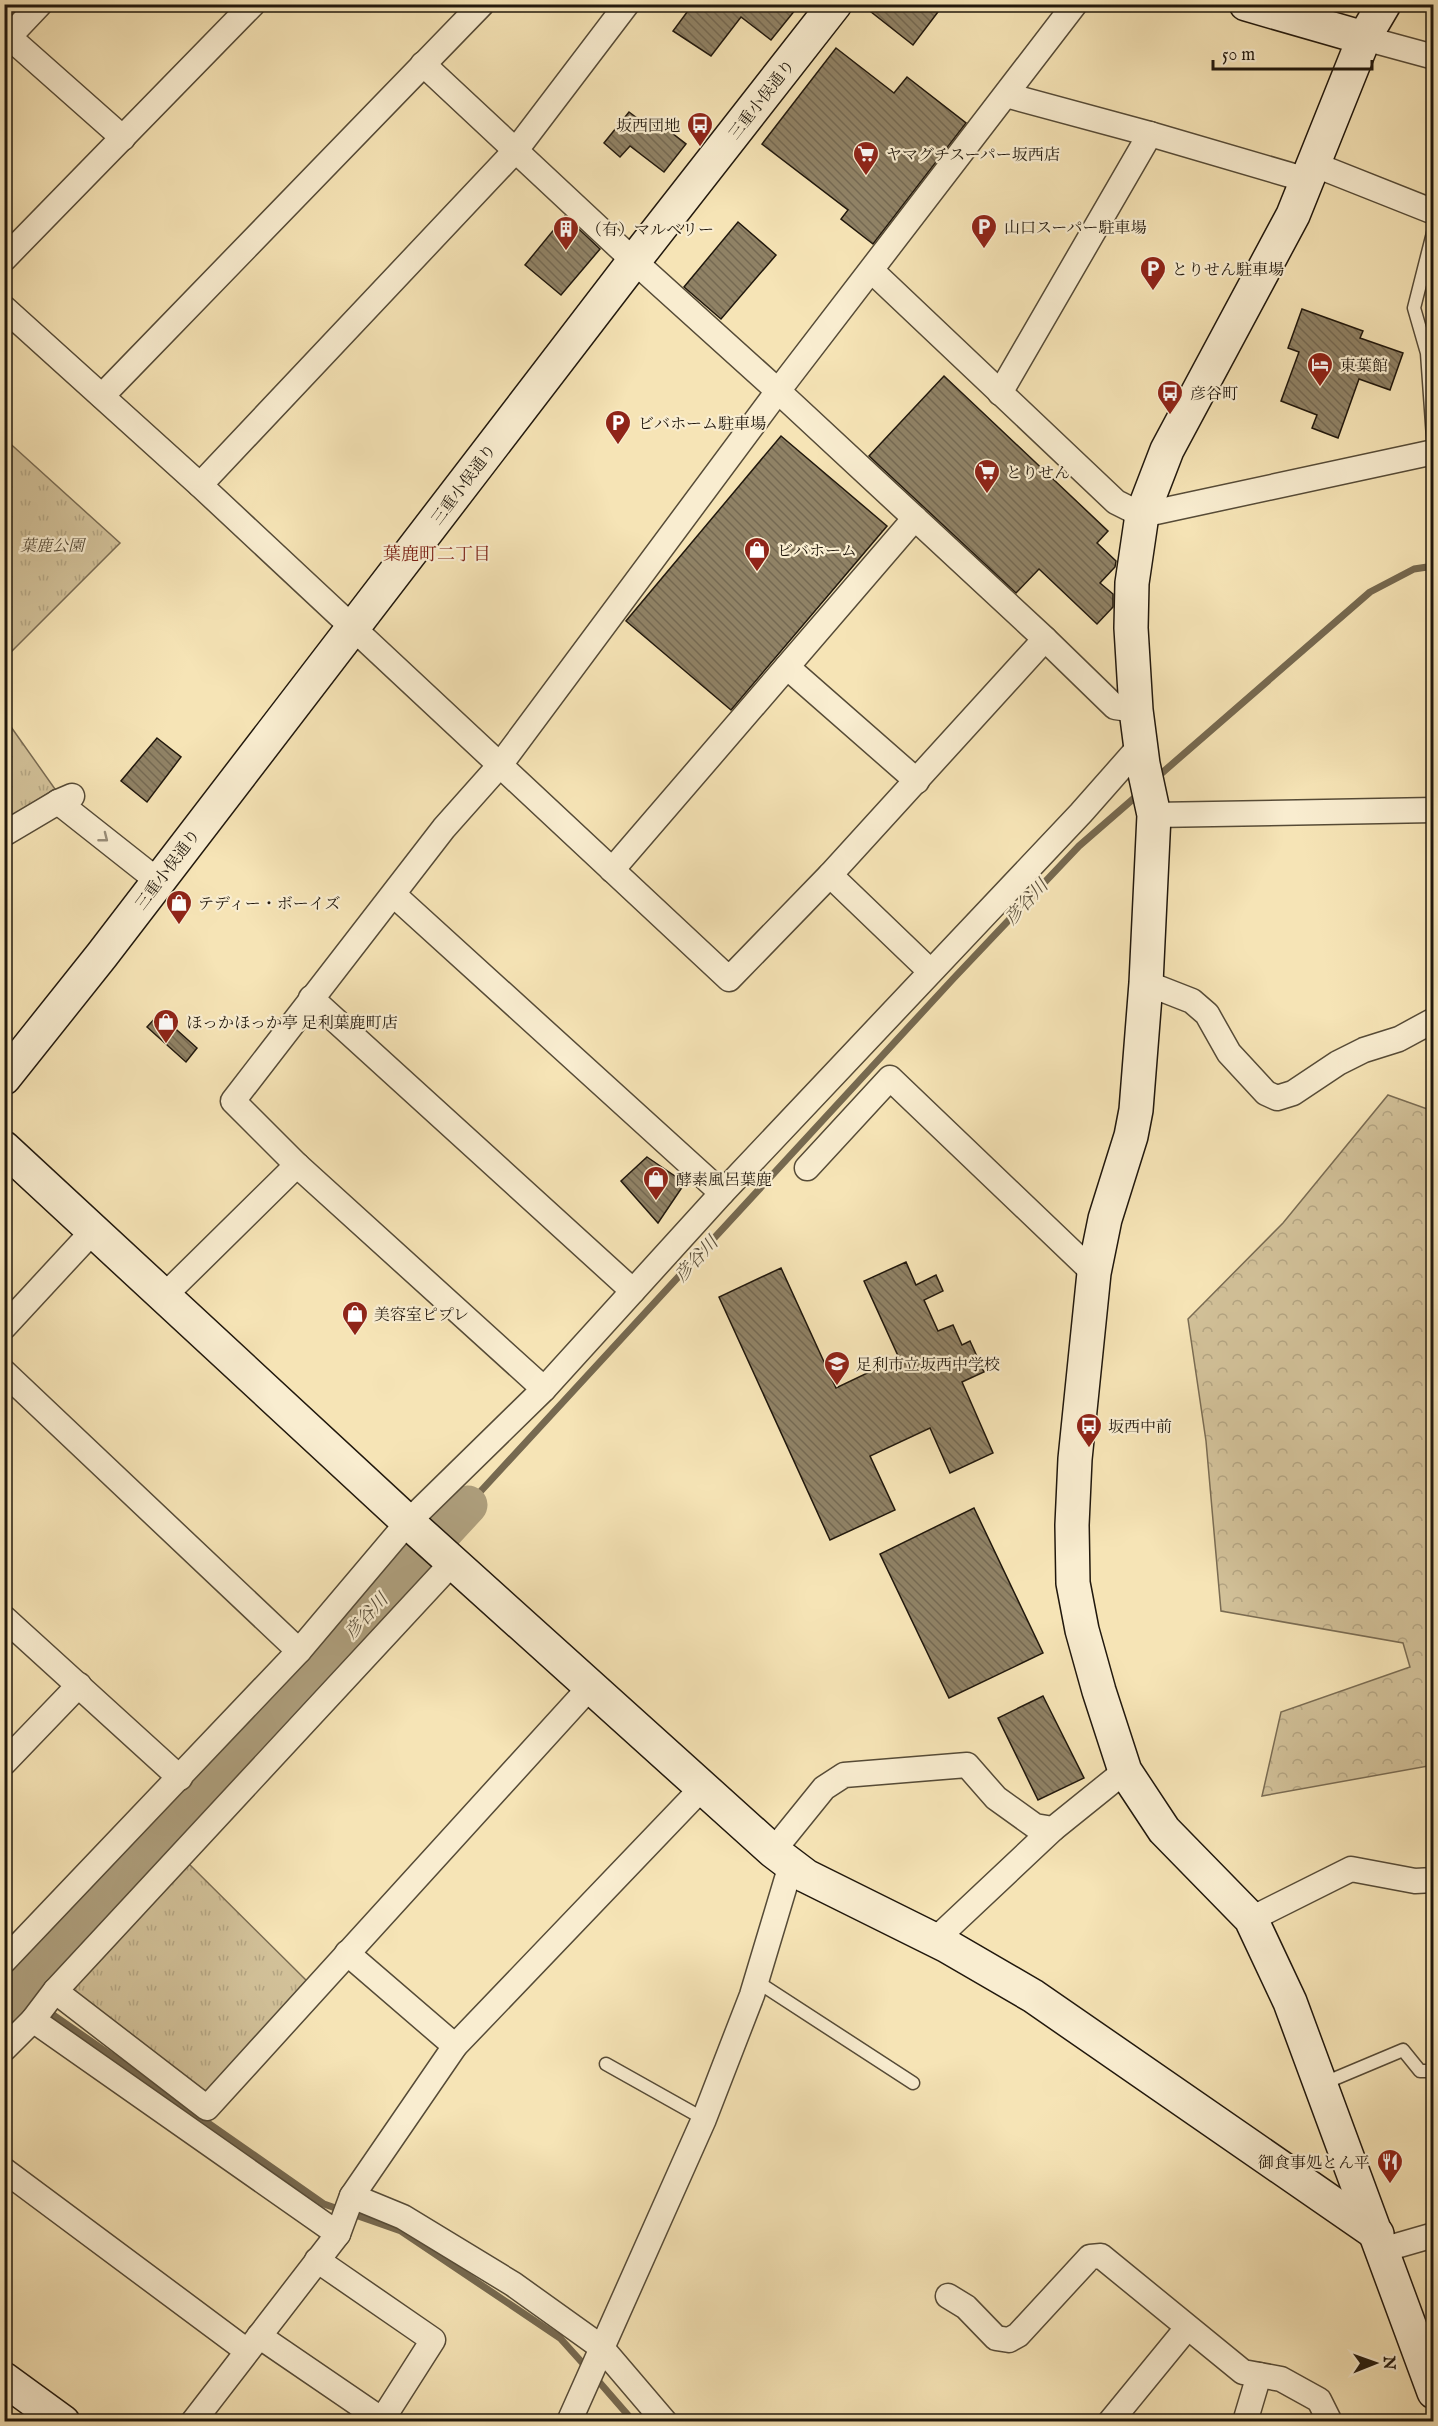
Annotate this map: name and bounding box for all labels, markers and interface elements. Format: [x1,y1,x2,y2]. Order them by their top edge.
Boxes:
scale bar [1213,33,1372,71]
text: 50 m [1222,44,1255,67]
street label: 三重小俣通り [725,56,800,144]
bus stop icon: 坂西団地 [685,110,715,148]
place label: 坂西団地 [616,117,680,137]
supermarket icon: ヤマグチスーパー坂西店 [851,139,881,177]
place label: ヤマグチスーパー坂西店 [886,146,1060,166]
parking icon: 山口スーパー駐車場 [969,212,999,250]
building icon: （有）マルベリー [551,214,581,252]
place label: 山口スーパー駐車場 [1004,219,1146,239]
place label: （有）マルベリー [586,221,714,241]
parking icon: とりせん駐車場 [1138,254,1168,292]
place label: とりせん駐車場 [1172,261,1284,281]
hotel icon: 東葉館 [1305,350,1335,388]
place label: 東葉館 [1340,357,1388,377]
bus stop icon: 彦谷町 [1155,378,1185,416]
place label: 彦谷町 [1190,385,1238,405]
parking icon: ビバホーム駐車場 [603,408,633,446]
place label: ビバホーム駐車場 [638,415,766,435]
street label: 三重小俣通り [428,441,501,530]
supermarket icon: とりせん [972,457,1002,495]
place label: とりせん [1006,464,1070,484]
shop icon: ビバホーム [742,535,772,573]
park label: 葉鹿公園 [20,537,87,557]
place label: ビバホーム [777,542,857,562]
district label: 葉鹿町二丁目 [383,544,491,567]
street label: 三重小俣通り [132,826,205,915]
one-way arrow [97,830,108,841]
water label: 彦谷川 [1000,874,1055,931]
shop icon: テディー・ボーイズ [164,888,194,926]
place label: テディー・ボーイズ [198,895,341,915]
shop icon: ほっかほっか亭 足利葉鹿町店 [151,1007,181,1045]
place label: ほっかほっか亭 足利葉鹿町店 [186,1014,398,1034]
shop icon: 酵素風呂葉鹿 [641,1164,671,1202]
place label: 酵素風呂葉鹿 [676,1171,772,1191]
water label: 彦谷川 [670,1231,725,1288]
shop icon: 美容室ピプレ [340,1299,370,1337]
place label: 美容室ピプレ [374,1306,469,1326]
school or university icon: 足利市立坂西中学校 [822,1349,852,1387]
place label: 足利市立坂西中学校 [856,1356,1000,1376]
bus stop icon: 坂西中前 [1074,1411,1104,1449]
place label: 坂西中前 [1108,1418,1172,1438]
water label: 彦谷川 [340,1588,395,1645]
restaurant icon: 御食事処とん平 [1375,2147,1405,2185]
place label: 御食事処とん平 [1258,2154,1370,2174]
north arrow [1345,2333,1405,2393]
text: N [1378,2355,1398,2370]

